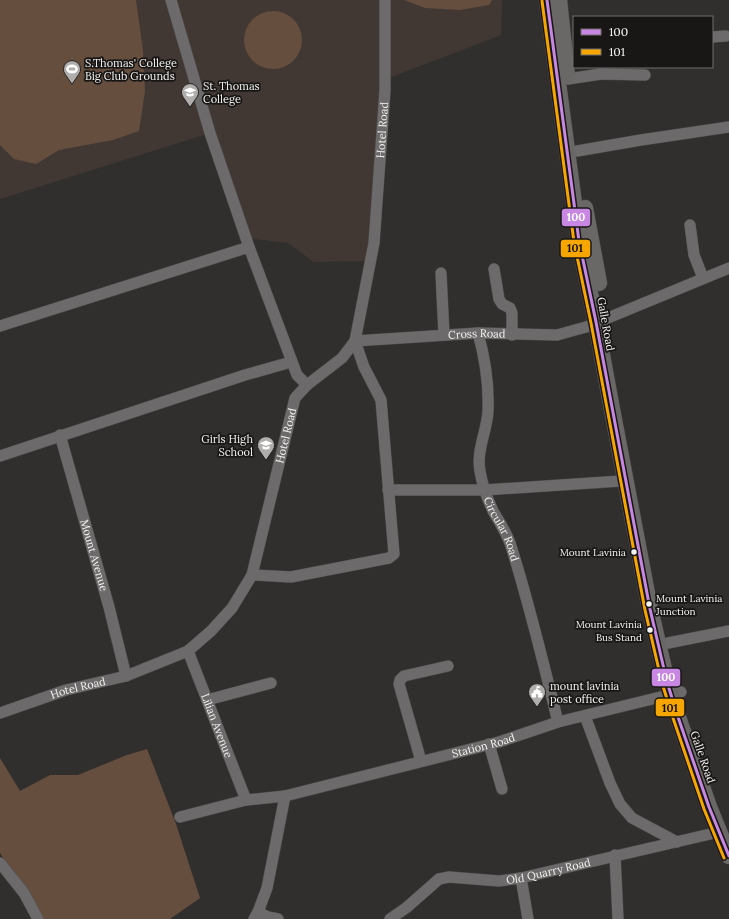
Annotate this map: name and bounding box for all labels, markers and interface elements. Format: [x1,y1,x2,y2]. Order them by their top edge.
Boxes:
legend [573,16,713,68]
text: 100 [609,24,628,39]
text: 101 [609,44,625,59]
place label: S.Thomas' College Big Club Grounds [85,56,177,83]
sports icon: S.Thomas' College Big Club Grounds [62,59,82,84]
place label: St. Thomas College [203,79,260,106]
school or university icon: St. Thomas College [180,82,200,107]
street label: Hotel Road [373,101,391,159]
line badge: 100 [561,208,591,227]
text: 100 [567,210,585,224]
line badge: 101 [560,239,591,258]
text: 101 [567,241,583,255]
street label: Galle Road [594,296,618,352]
street label: Cross Road [448,326,506,342]
street label: Hotel Road [272,406,299,465]
place label: Girls High School [201,432,253,459]
school or university icon: Girls High School [256,435,276,460]
street label: Circular Road [481,495,522,563]
street label: Mount Avenue [77,518,111,593]
place label: Mount Lavinia [560,546,626,559]
marker: Mount Lavinia [629,547,639,557]
place label: Mount Lavinia Junction [655,592,722,618]
marker: Mount Lavinia Junction [644,599,654,609]
place label: Mount Lavinia Bus Stand [576,618,642,644]
marker: Mount Lavinia Bus Stand [645,625,655,635]
line badge: 100 [651,668,681,687]
text: 100 [657,670,675,684]
street label: Hotel Road [48,674,107,702]
place label: mount lavinia post office [550,679,620,706]
public building icon: mount lavinia post office [527,682,547,707]
street label: Lilian Avenue [198,691,236,760]
line badge: 101 [655,698,685,717]
text: 101 [662,701,678,715]
street label: Galle Road [688,729,719,785]
street label: Station Road [450,730,517,761]
street label: Old Quarry Road [505,855,592,887]

